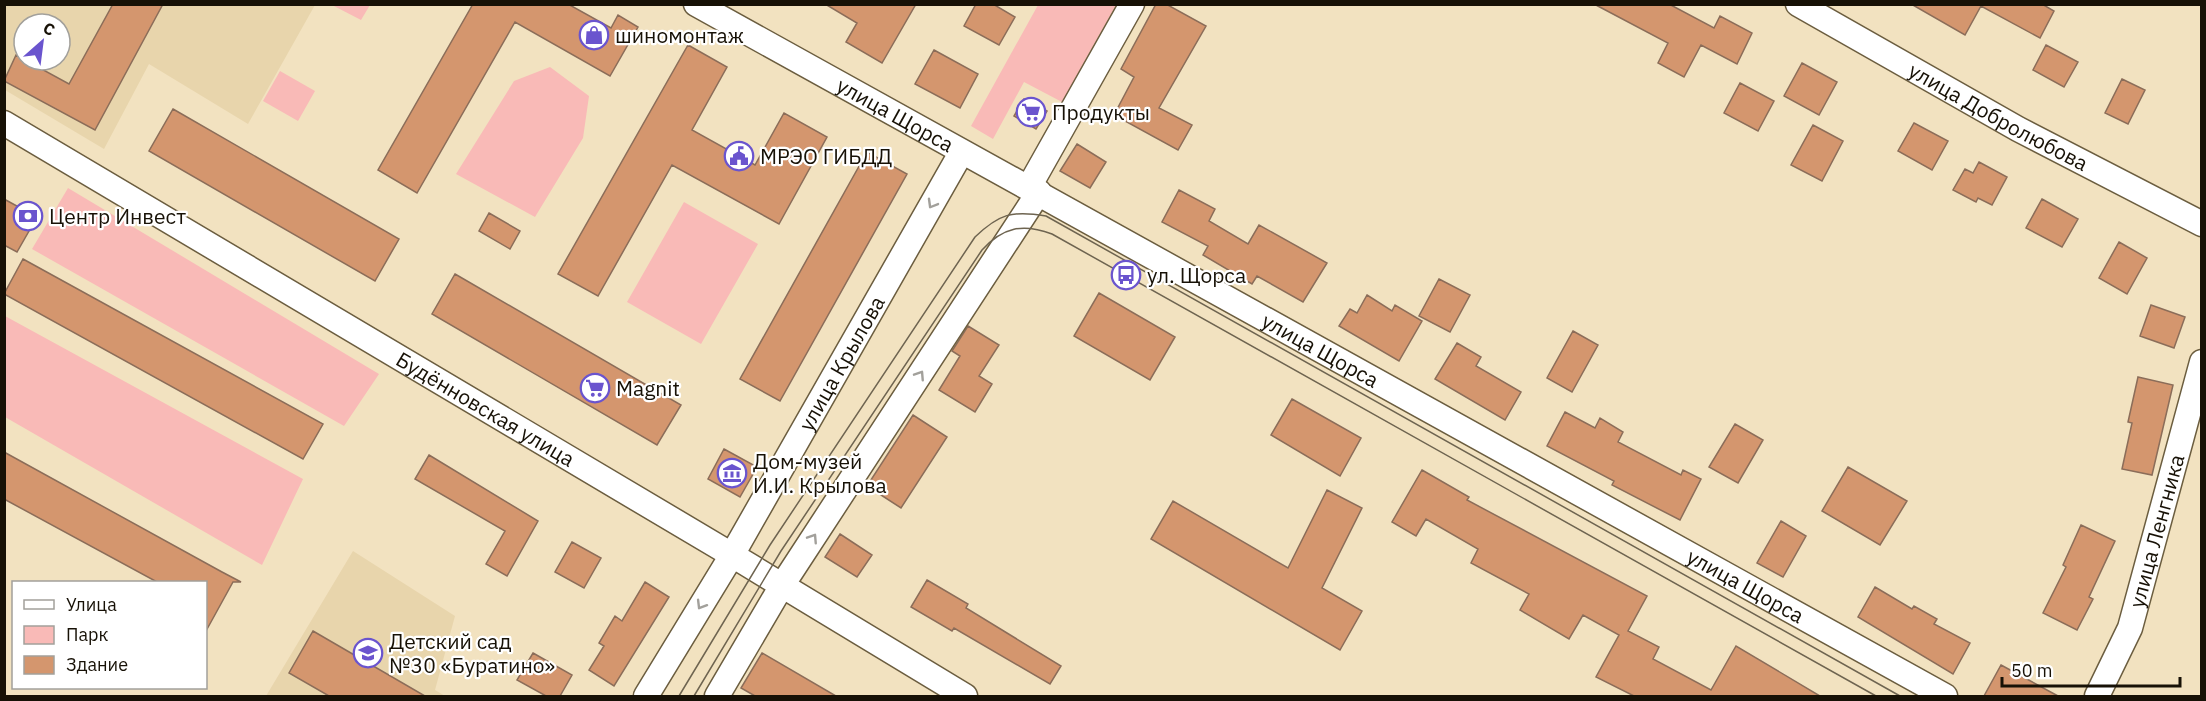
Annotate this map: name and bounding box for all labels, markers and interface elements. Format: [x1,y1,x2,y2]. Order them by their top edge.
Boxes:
north arrow [12,12,72,72]
text: С [40,17,58,40]
shop icon: шиномонтаж [578,19,610,51]
place label: шиномонтаж [615,21,744,49]
street label: улица Добролюбова [1904,56,2093,177]
street label: улица Щорса [832,71,959,158]
supermarket icon: Продукты [1015,96,1047,128]
place label: Продукты [1052,98,1150,126]
public building icon: МРЭО ГИБДД [723,140,755,172]
place label: МРЭО ГИБДД [760,142,892,170]
one-way arrow [927,198,939,208]
bank icon: Центр Инвест [12,200,44,232]
place label: Центр Инвест [49,202,186,230]
bus stop icon: ул. Щорса [1110,259,1142,291]
place label: ул. Щорса [1147,261,1246,289]
street label: улица Крылова [792,291,891,436]
street label: улица Щорса [1257,306,1384,394]
street label: Будённовская улица [391,345,580,473]
one-way arrow [912,370,923,381]
supermarket icon: Magnit [579,372,611,404]
place label: Magnit [616,374,680,402]
place label: Дом-музей И.И. Крылова [753,447,887,499]
street label: улица Ленгника [2122,451,2190,611]
museum icon: Дом-музей И.И. Крылова [716,457,748,489]
one-way arrow [806,534,817,545]
street label: улица Щорса [1682,542,1809,629]
legend [12,581,207,689]
text: Улица [66,593,117,616]
one-way arrow [697,599,709,609]
text: Парк [66,623,109,646]
place label: Детский сад №30 «Буратино» [389,627,555,679]
school or university icon: Детский сад №30 «Буратино» [352,637,384,669]
scale bar [2002,650,2180,688]
text: Здание [66,653,128,676]
text: 50 m [2011,659,2053,682]

